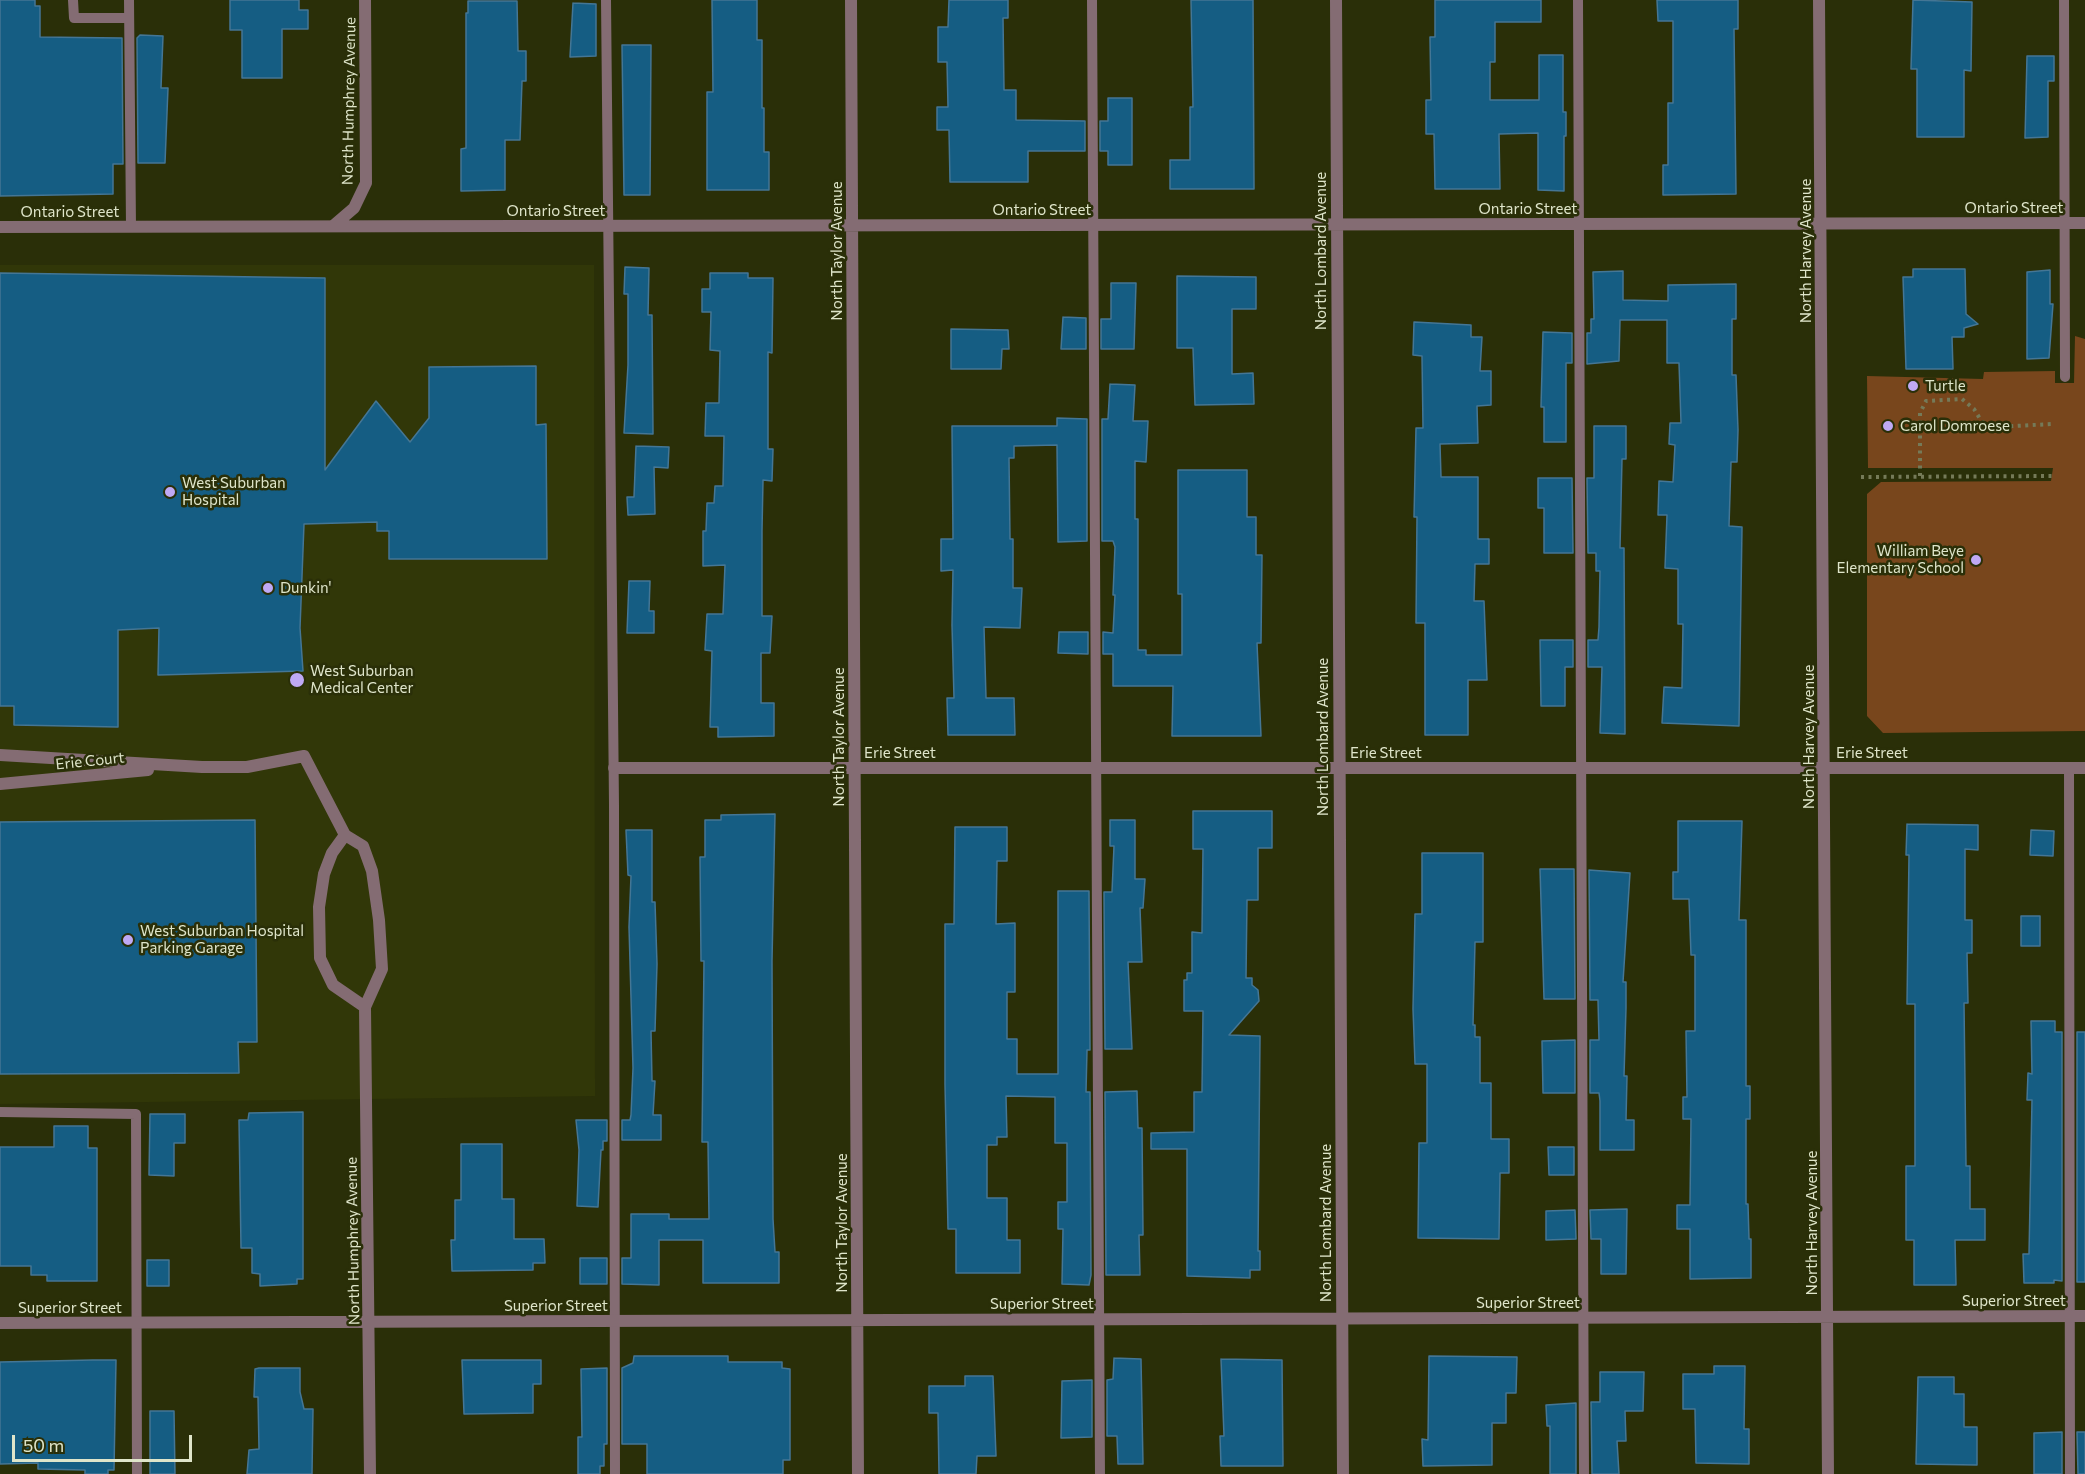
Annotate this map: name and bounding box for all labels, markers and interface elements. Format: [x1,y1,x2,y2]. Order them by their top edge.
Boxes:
street label: North Humphrey Avenue [339,17,359,185]
street label: North Lombard Avenue [1312,172,1330,330]
street label: North Harvey Avenue [1797,179,1815,323]
street label: North Taylor Avenue [828,181,846,321]
street label: Ontario Street [1965,199,2063,217]
street label: Ontario Street [1479,200,1577,218]
street label: Ontario Street [993,201,1091,219]
street label: Ontario Street [507,202,605,220]
street label: Ontario Street [21,203,119,221]
place label: Turtle [1925,377,1966,395]
marker: Turtle [1906,379,1920,393]
place label: Carol Domroese [1900,417,2010,435]
marker: Carol Domroese [1881,419,1895,433]
place label: West Suburban Hospital [182,474,286,509]
marker: West Suburban Hospital [163,485,177,499]
place label: William Beye Elementary School [1837,542,1964,577]
marker: William Beye Elementary School [1969,553,1983,567]
place label: Dunkin' [280,579,332,597]
marker: Dunkin' [261,581,275,595]
street label: North Lombard Avenue [1314,658,1332,816]
place label: West Suburban Medical Center [310,662,414,697]
street label: North Harvey Avenue [1800,665,1818,809]
street label: North Taylor Avenue [830,667,848,807]
marker: West Suburban Medical Center [288,671,306,689]
street label: Erie Street [864,744,936,762]
street label: Erie Street [1350,744,1422,762]
street label: Erie Street [1836,744,1908,762]
street label: Erie Court [55,748,125,774]
place label: West Suburban Hospital Parking Garage [140,922,304,957]
marker: West Suburban Hospital Parking Garage [121,933,135,947]
street label: North Lombard Avenue [1317,1144,1335,1302]
street label: North Harvey Avenue [1803,1151,1821,1295]
street label: North Taylor Avenue [833,1153,851,1293]
street label: North Humphrey Avenue [343,1157,363,1325]
street label: Superior Street [1962,1292,2066,1310]
street label: Superior Street [1476,1294,1580,1312]
street label: Superior Street [990,1295,1094,1313]
street label: Superior Street [504,1297,608,1315]
street label: Superior Street [18,1299,122,1317]
scale bar [15,1423,195,1461]
text: 50 m [23,1434,64,1456]

